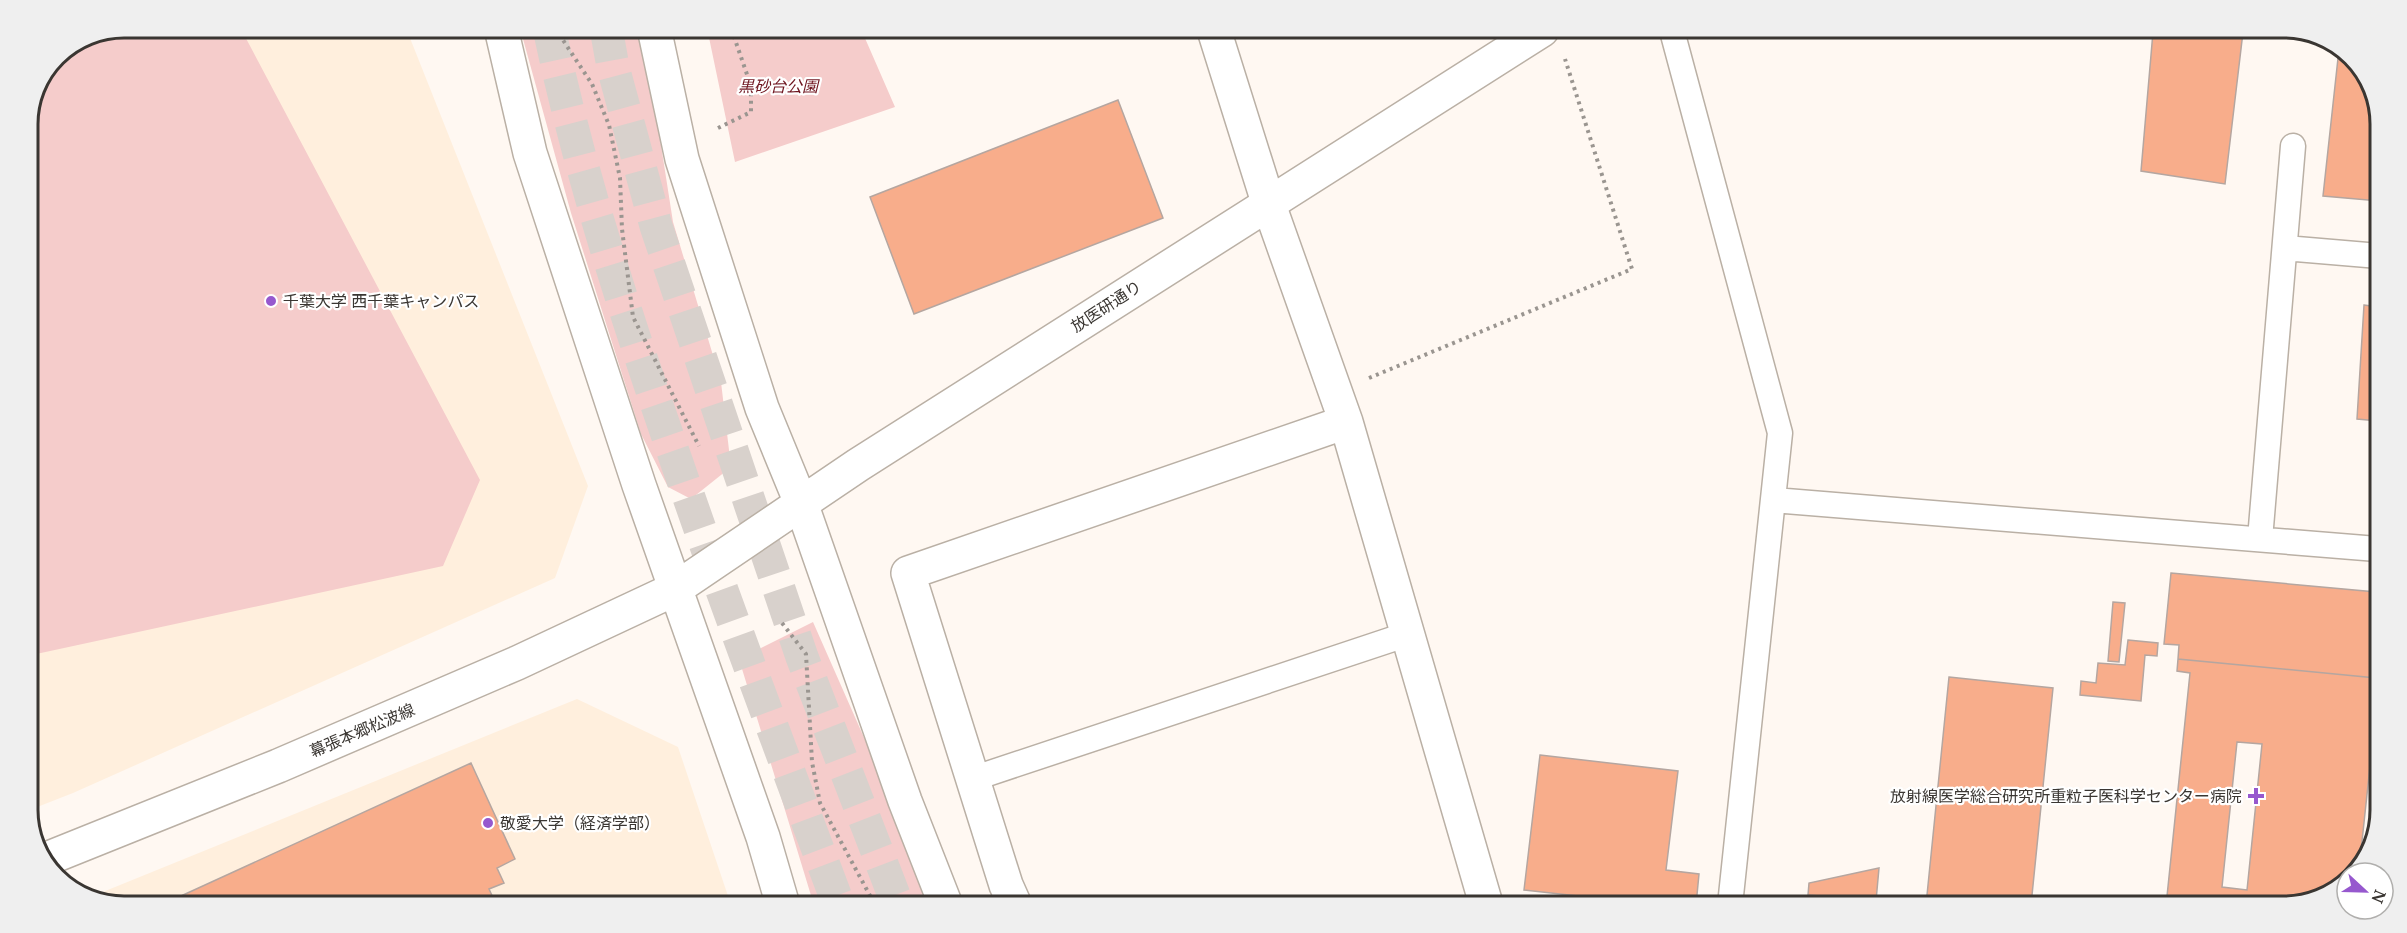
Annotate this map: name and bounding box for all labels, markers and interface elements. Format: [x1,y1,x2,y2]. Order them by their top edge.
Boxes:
park label: 黒砂台公園 [738,75,820,97]
street label: 放医研通り [1066,275,1146,337]
place label: 千葉大学 西千葉キャンパス [283,290,479,312]
marker: 千葉大学 西千葉キャンパス [264,294,278,308]
street label: 幕張本郷松波線 [306,698,418,762]
place label: 放射線医学総合研究所重粒子医科学センター病院 [1890,785,2242,807]
marker: 放射線医学総合研究所重粒子医科学センター病院 [2247,787,2265,805]
place label: 敬愛大学（経済学部） [500,812,660,834]
marker: 敬愛大学（経済学部） [481,816,495,830]
north arrow [2335,861,2395,921]
text: N [2366,887,2391,907]

